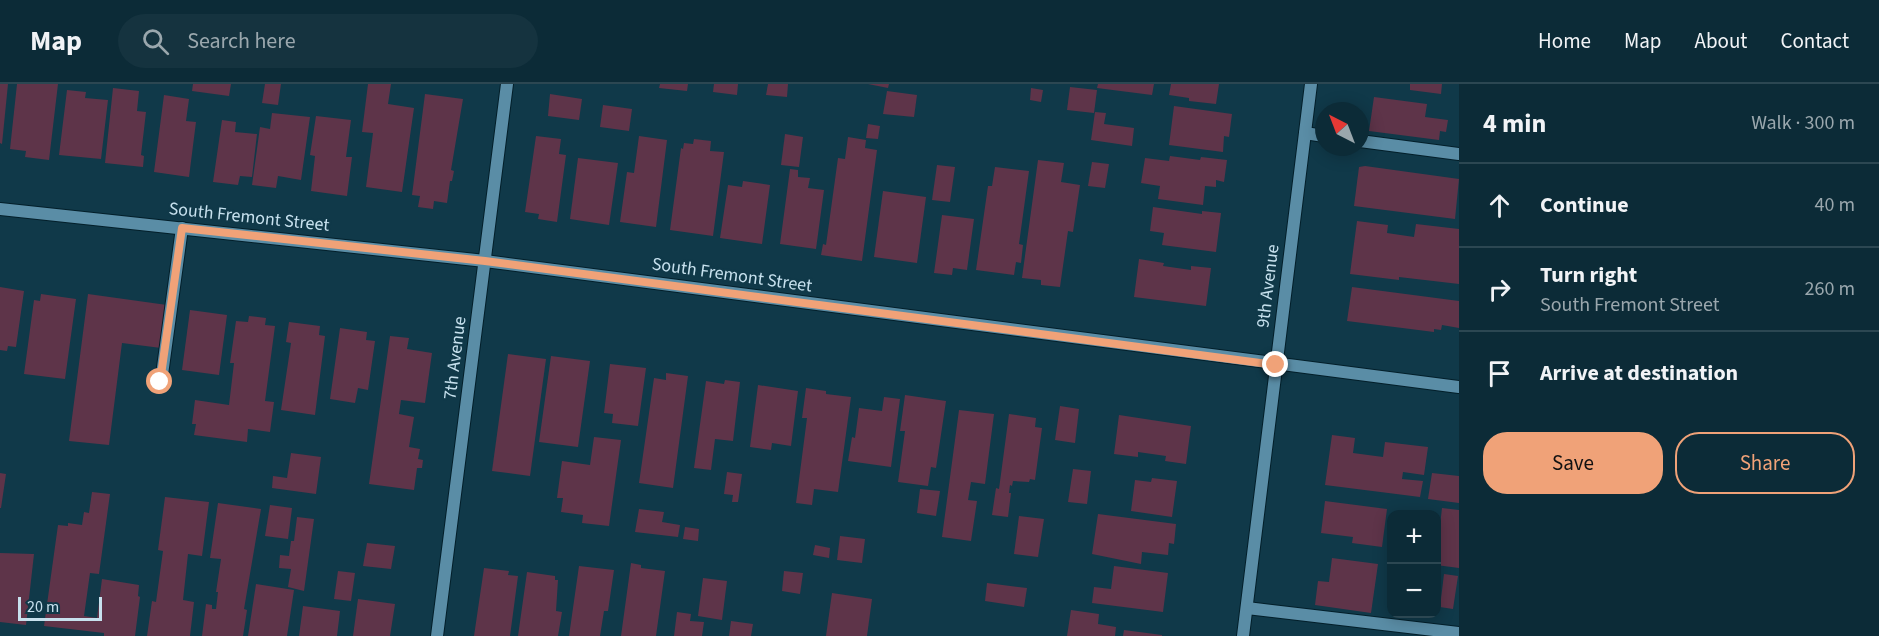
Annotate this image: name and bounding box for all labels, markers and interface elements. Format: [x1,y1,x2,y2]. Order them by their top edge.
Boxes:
search box [118,14,538,68]
text: Map [30,21,82,61]
icon: search [139,25,172,58]
text: Search here [187,25,296,57]
text: Home [1538,26,1591,56]
text: Map [1624,26,1662,56]
text: About [1695,26,1747,56]
text: Contact [1780,26,1849,56]
north arrow [1315,102,1369,156]
text: 4 min [1483,105,1546,142]
text: Walk · 300 m [1751,109,1855,137]
icon: ahead [1483,189,1516,222]
text: Continue [1540,189,1629,221]
text: 40 m [1815,191,1855,219]
street label: South Fremont Street [167,196,331,238]
street label: 9th Avenue [1250,243,1286,329]
street label: South Fremont Street [650,251,814,299]
text: Turn right [1540,259,1637,291]
icon: right [1483,273,1516,306]
text: 260 m [1805,275,1855,303]
text: South Fremont Street [1540,291,1719,319]
street label: 7th Avenue [437,315,473,401]
route end [1262,351,1288,377]
icon: arrive [1483,357,1516,390]
text: Arrive at destination [1540,357,1738,389]
route start [146,368,172,394]
button: Save [1483,432,1663,494]
button: Share [1675,432,1855,494]
map controls [1387,510,1441,618]
button: + [1387,510,1441,564]
button: − [1387,564,1441,618]
scale bar [18,594,102,622]
text: 20 m [27,596,59,618]

